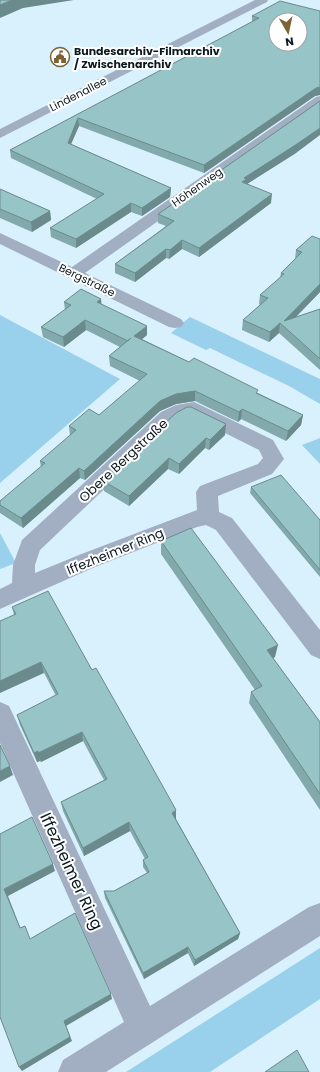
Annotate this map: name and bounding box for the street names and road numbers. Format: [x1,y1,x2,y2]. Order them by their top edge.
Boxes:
street label: Lindenallee [47,73,110,115]
street label: Höhenweg [168,164,226,210]
street label: Bergstraße [56,260,118,301]
street label: Obere Bergstraße [75,414,172,507]
street label: Iffezheimer Ring [64,523,167,580]
street label: Iffezheimer Ring [34,809,109,934]

